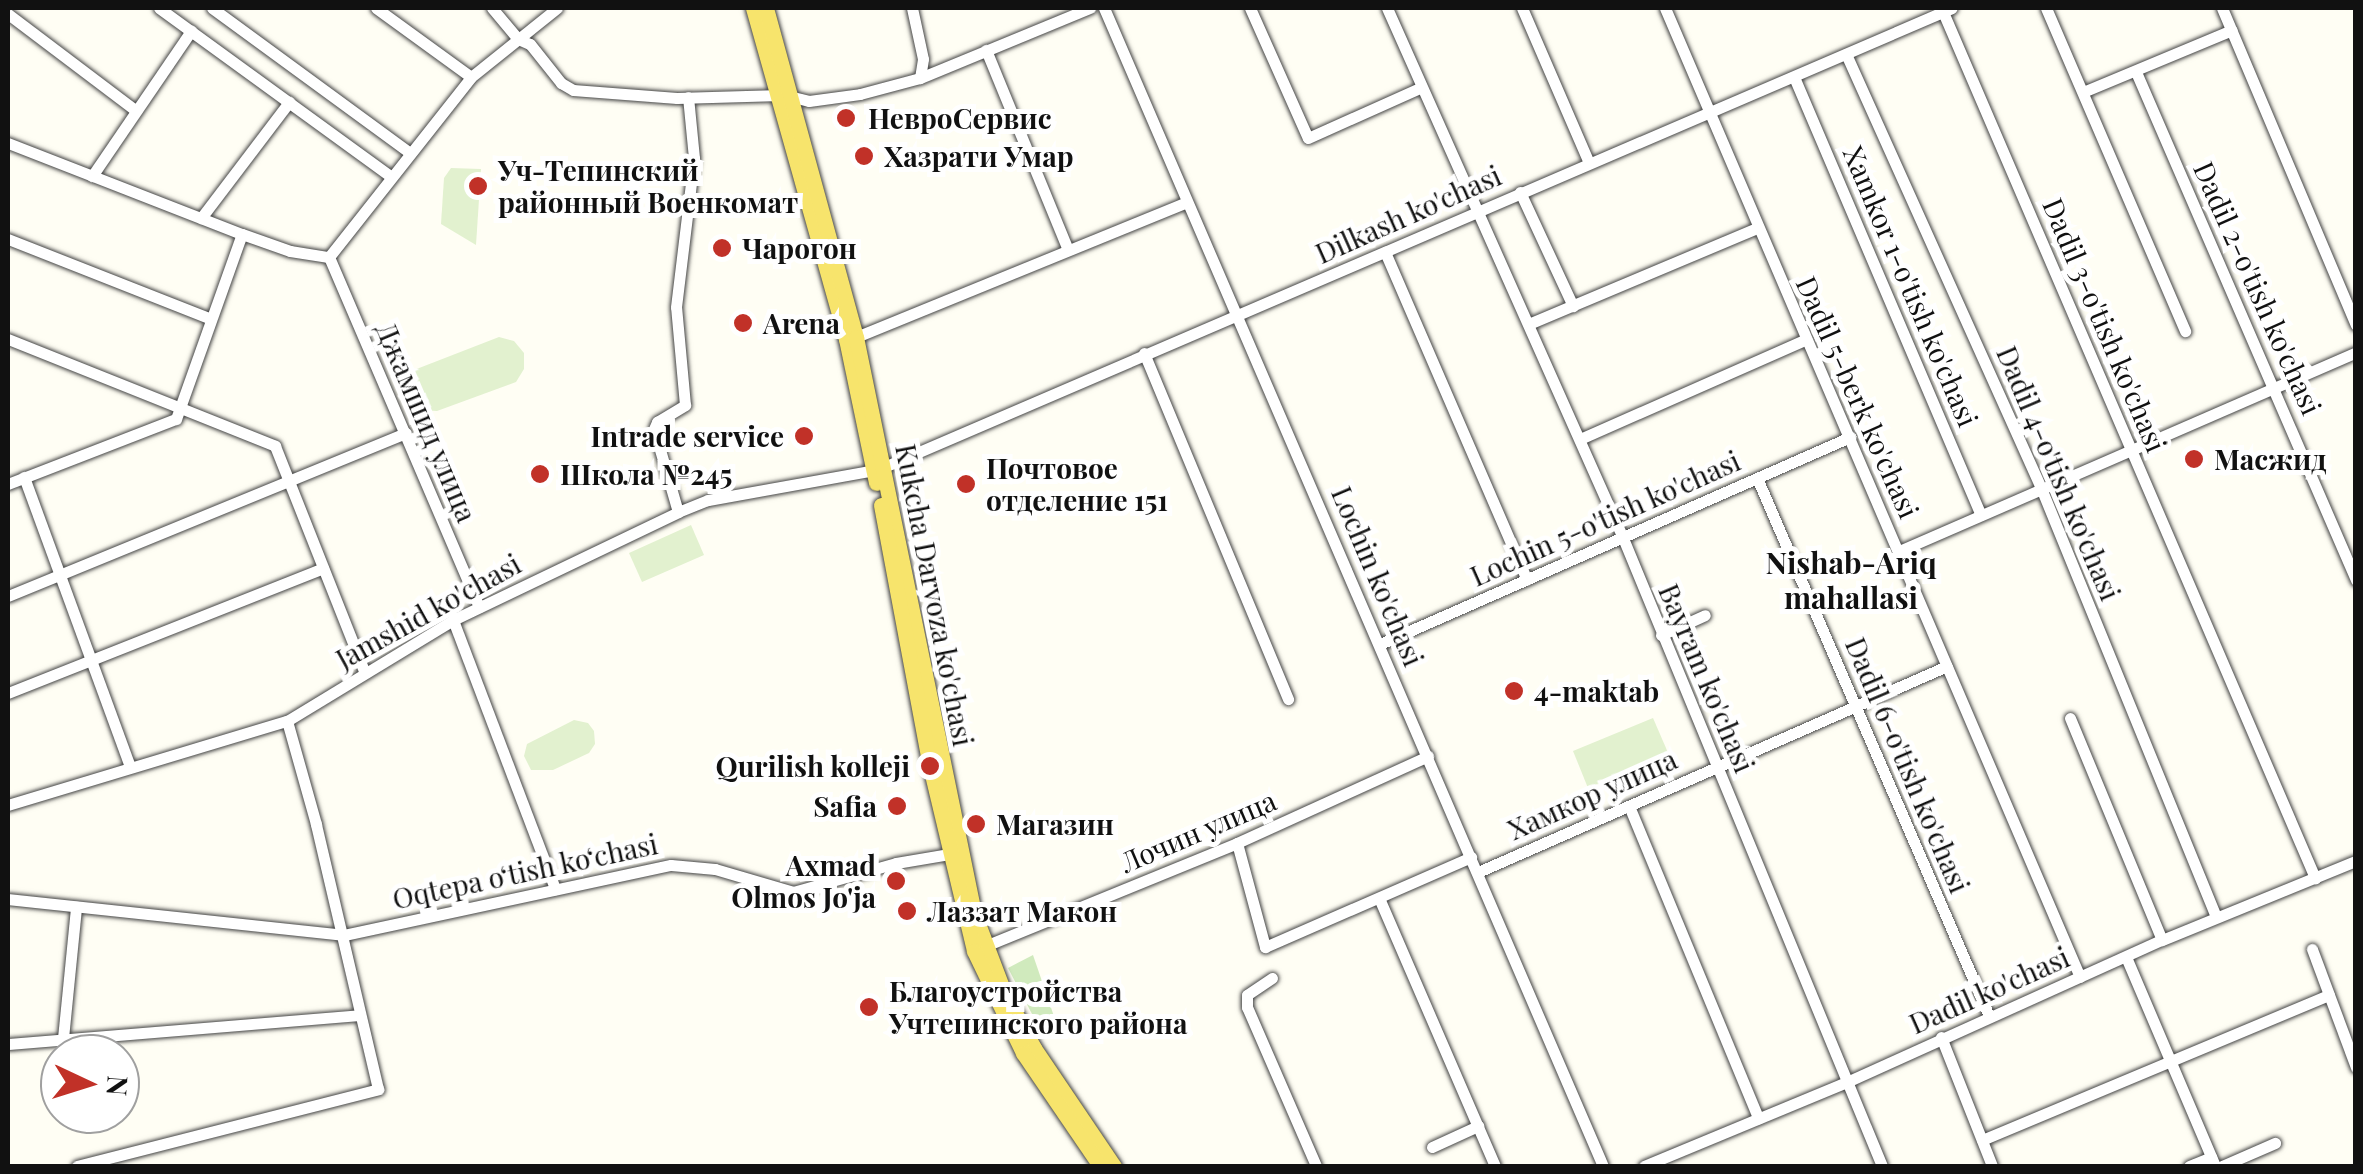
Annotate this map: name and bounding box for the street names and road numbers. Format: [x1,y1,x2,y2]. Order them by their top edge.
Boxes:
street label: Xamkor 1-o'tish ko'chasi [1836,140,1986,432]
street label: Dadil 2-o'tish ko'chasi [2187,156,2329,420]
street label: Dilkash ko'chasi [1310,158,1506,270]
street label: Dadil 3-o'tish ko'chasi [2036,193,2174,457]
street label: Dadil 5-berk ko'chasi [1789,270,1927,524]
street label: Джамшид улица [370,317,484,527]
street label: Dadil 4-o'tish ko'chasi [1990,340,2128,606]
street label: Kukcha Darvoza ko'chasi [889,440,981,750]
street label: Lochin 5-o'tish ko'chasi [1465,443,1745,593]
street label: Lochin ko'chasi [1325,481,1431,671]
street label: Jamshid ko'chasi [329,546,527,676]
street label: Bayram ko'chasi [1652,578,1762,778]
street label: Dadil 6-o'tish ko'chasi [1839,632,1977,898]
street label: Хамкор улица [1502,742,1682,846]
street label: Лочин улица [1115,783,1281,879]
street label: Oqtepa oʻtish koʻchasi [389,826,661,916]
street label: Dadil ko'chasi [1903,940,2075,1040]

